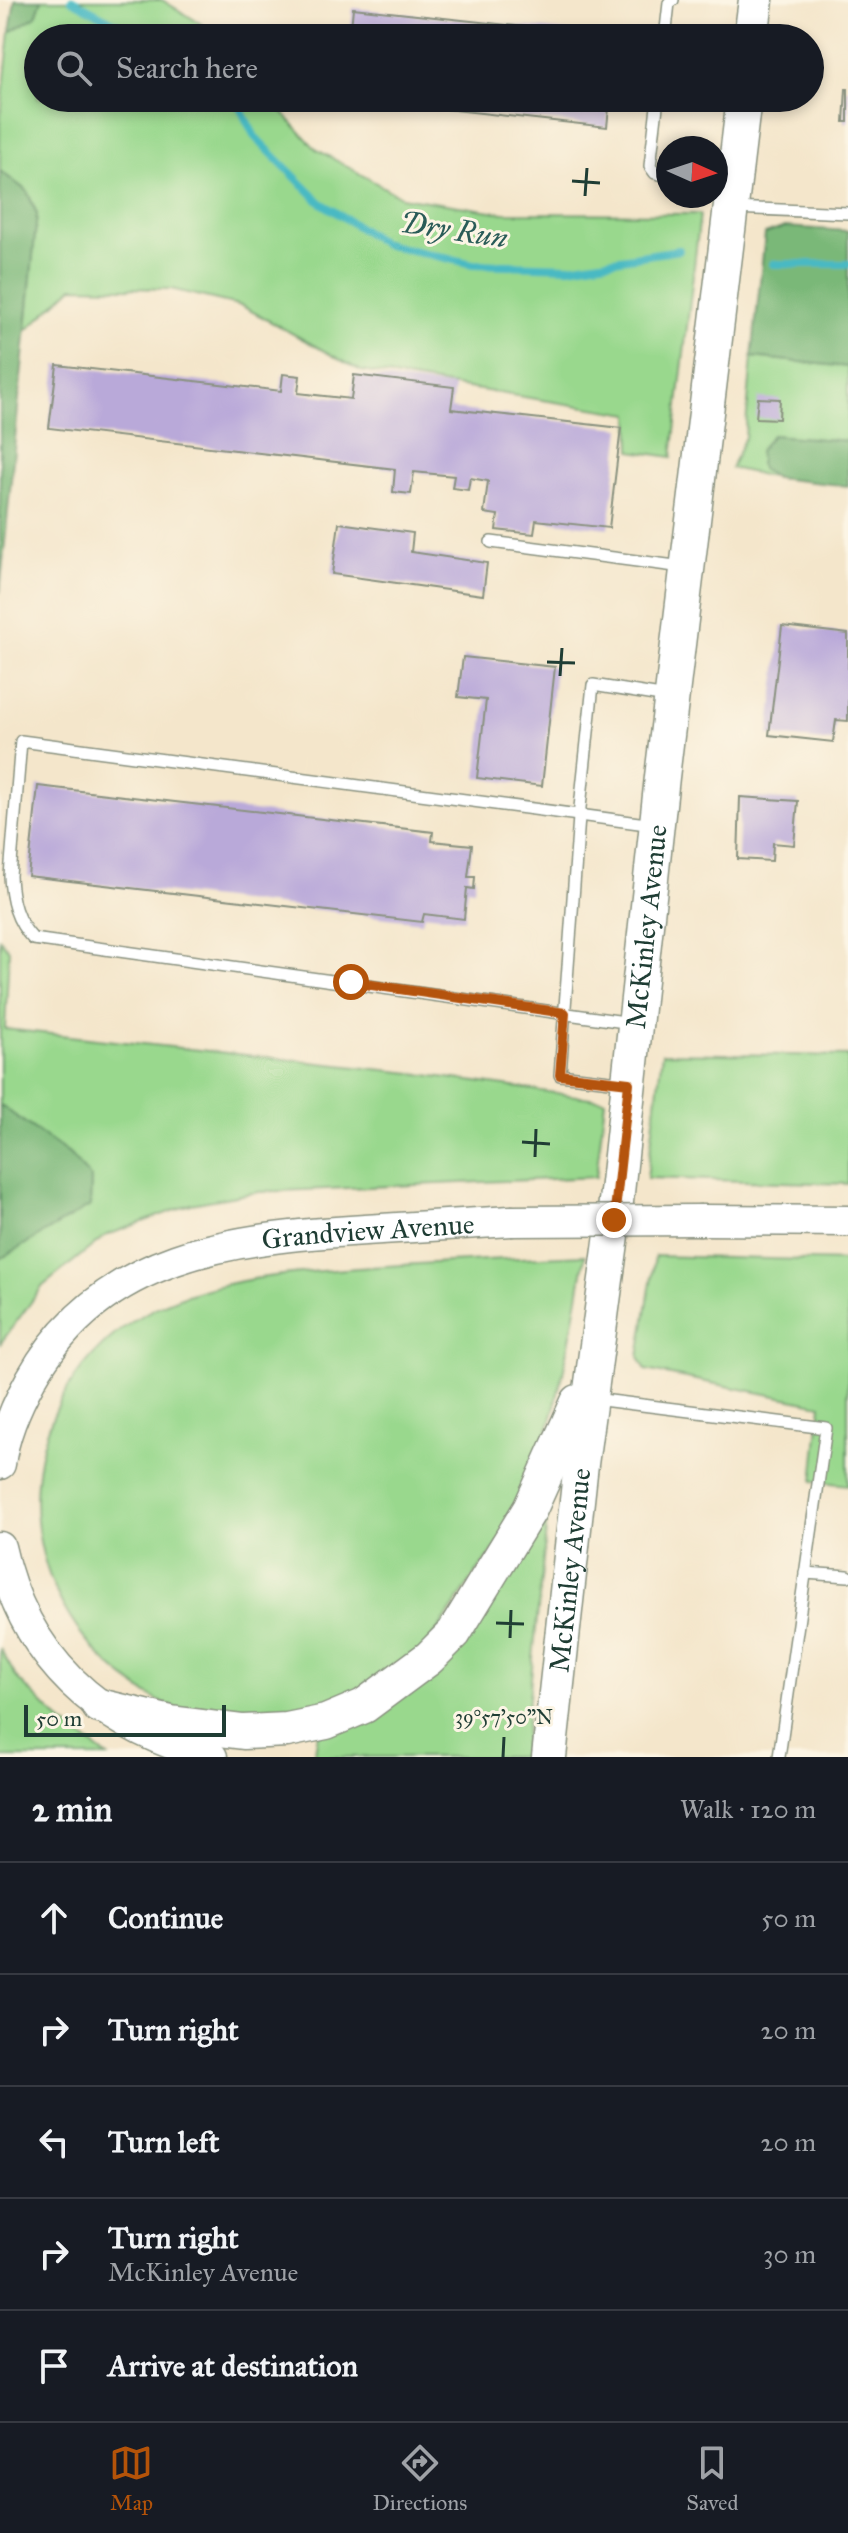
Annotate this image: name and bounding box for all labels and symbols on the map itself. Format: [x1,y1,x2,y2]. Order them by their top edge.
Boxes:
north arrow [656,136,728,208]
water label: Dry Run [398,204,510,256]
street label: McKinley Avenue [618,823,675,1031]
route start [333,964,369,1000]
route end [596,1202,632,1238]
street label: Grandview Avenue [259,1206,475,1257]
street label: McKinley Avenue [541,1466,598,1674]
scale bar [24,1701,226,1737]
text: 39°57'50"N [455,1705,553,1729]

